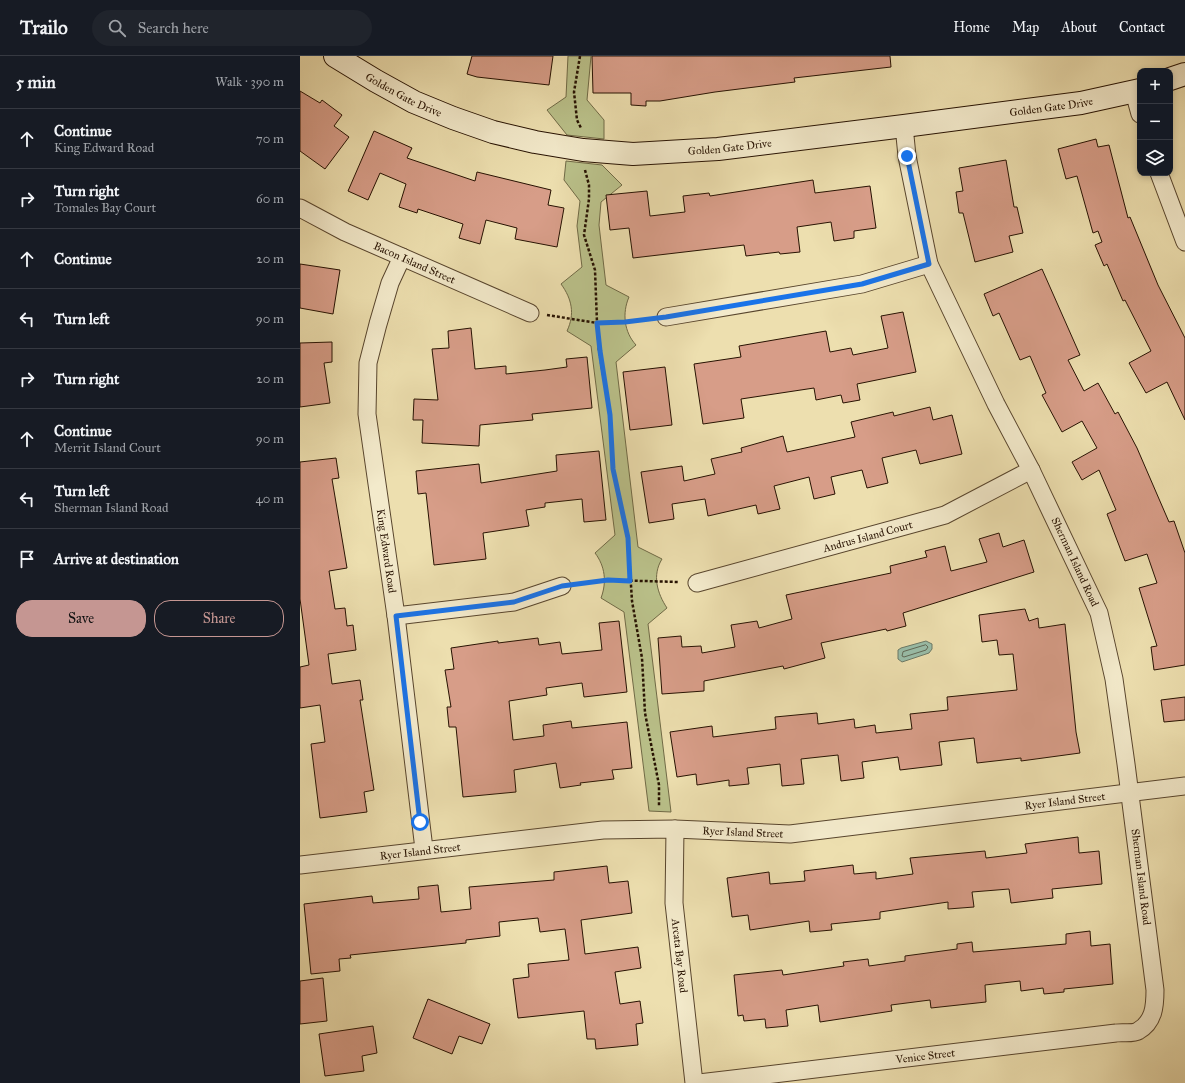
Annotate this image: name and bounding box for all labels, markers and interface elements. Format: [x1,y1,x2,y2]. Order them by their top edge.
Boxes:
search box [92,10,372,46]
text: Trailo [20,16,68,39]
icon: search [106,17,128,39]
text: Search here [138,19,209,37]
text: Home [953,19,990,36]
text: Map [1012,19,1039,36]
text: About [1061,19,1097,36]
text: Contact [1119,19,1165,36]
map controls [1137,68,1173,176]
button: + [1137,68,1173,104]
street label: Golden Gate Drive [363,70,444,119]
text: 5 min [16,72,56,93]
text: Walk · 390 m [215,74,284,90]
street label: Golden Gate Drive [1009,94,1095,119]
button: − [1137,104,1173,140]
text: Continue [54,122,112,140]
icon: ahead [16,128,38,150]
text: 70 m [256,131,284,147]
street label: Golden Gate Drive [688,136,773,157]
text: King Edward Road [54,140,154,156]
button: layers [1137,140,1173,176]
route end [898,147,916,165]
text: Turn right [54,182,119,200]
icon: right [16,188,38,210]
text: 60 m [256,191,284,207]
text: Tomales Bay Court [54,200,156,216]
street label: Bacon Island Street [372,239,458,286]
icon: ahead [16,248,38,270]
text: Continue [54,250,112,268]
text: 20 m [256,251,284,267]
icon: left [16,308,38,330]
text: Turn left [54,310,110,328]
text: 90 m [256,311,284,327]
icon: right [16,368,38,390]
text: Turn right [54,370,119,388]
text: 20 m [256,371,284,387]
text: Continue [54,422,112,440]
icon: ahead [16,428,38,450]
text: 90 m [256,431,284,447]
text: Merrit Island Court [54,440,161,456]
text: Turn left [54,482,110,500]
icon: left [16,488,38,510]
text: 40 m [255,491,284,507]
text: Sherman Island Road [54,500,168,516]
street label: King Edward Road [374,508,399,594]
street label: Sherman Island Road [1049,515,1102,609]
street label: Andrus Island Court [820,518,914,555]
icon: arrive [16,548,38,570]
text: Arrive at destination [54,550,179,568]
button: Save [16,600,146,637]
button: Share [154,600,284,637]
street label: Ryer Island Street [1024,789,1106,812]
route start [411,813,429,831]
street label: Ryer Island Street [702,824,784,840]
street label: Sherman Island Road [1129,828,1153,926]
street label: Ryer Island Street [379,840,461,862]
street label: Arcata Bay Road [669,917,690,994]
street label: Venice Street [894,1046,956,1066]

